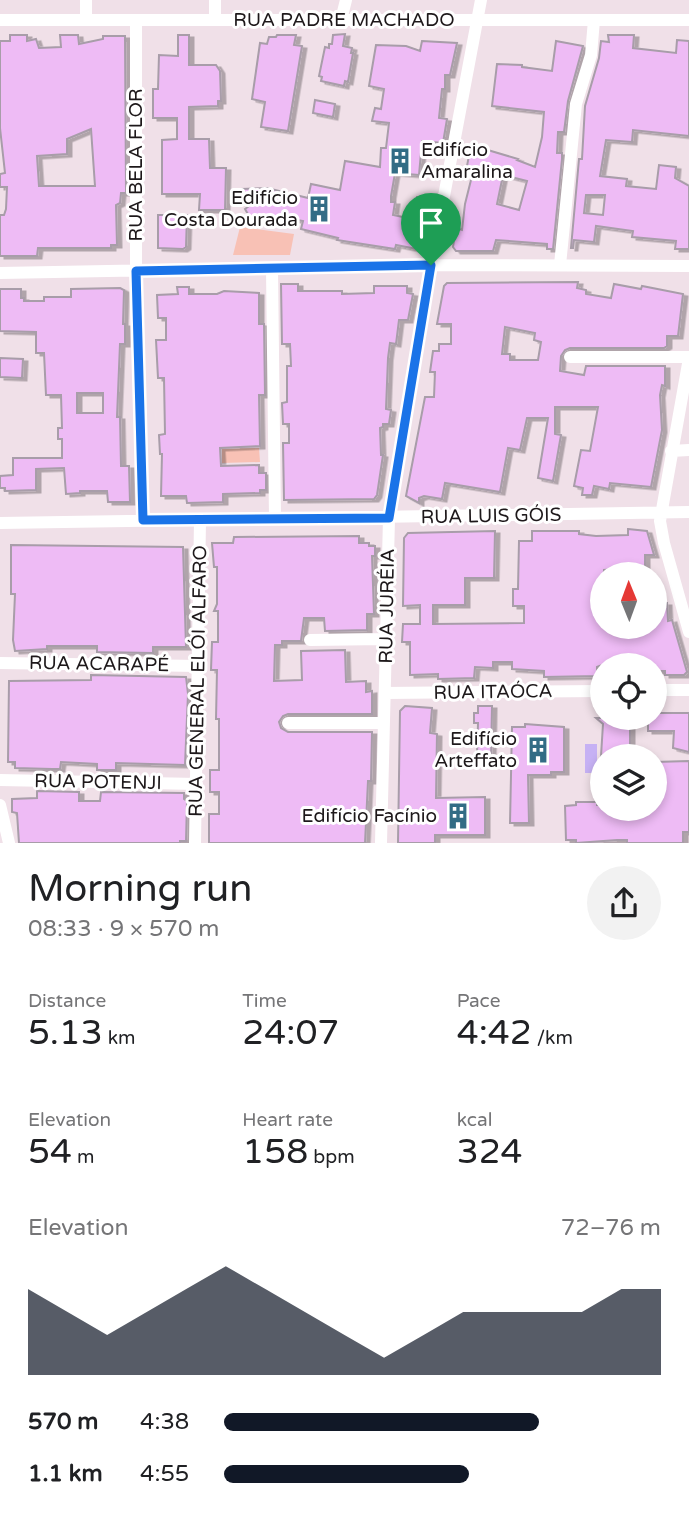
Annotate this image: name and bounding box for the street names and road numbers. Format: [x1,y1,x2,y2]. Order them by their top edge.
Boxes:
street label: RUA PADRE MACHADO [233,9,455,31]
street label: RUA BELA FLOR [125,88,147,242]
street label: RUA LUIS GÓIS [420,503,561,528]
street label: RUA GENERAL ELÓI ALFARO [184,545,211,817]
street label: RUA JURÉIA [375,548,399,664]
street label: RUA ACARAPÉ [29,652,169,676]
street label: RUA ITAÓCA [433,679,553,704]
street label: RUA POTENJI [34,770,162,794]

